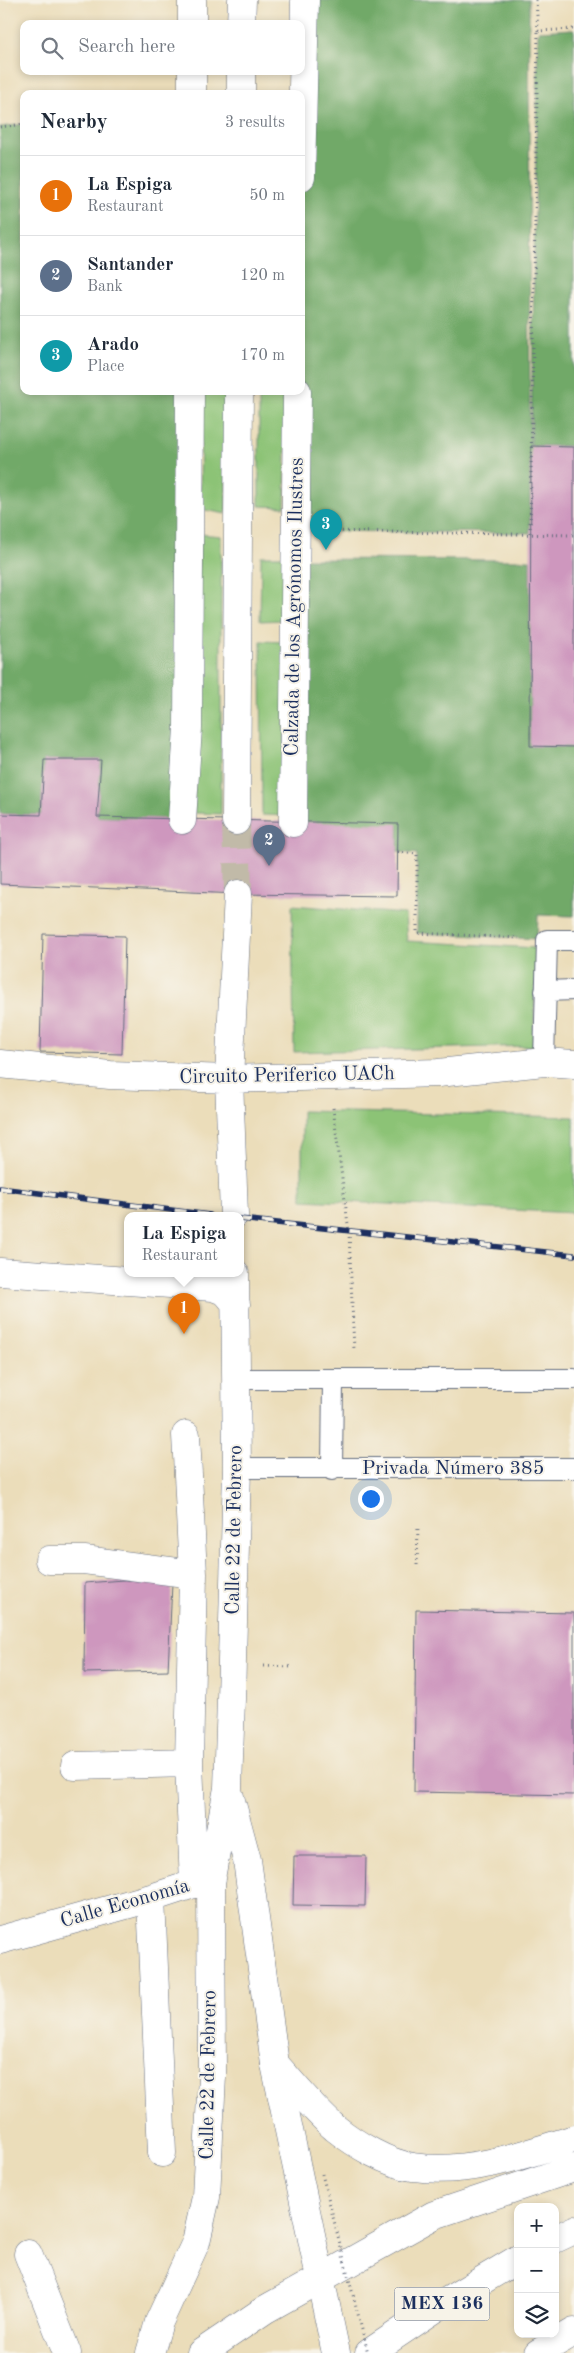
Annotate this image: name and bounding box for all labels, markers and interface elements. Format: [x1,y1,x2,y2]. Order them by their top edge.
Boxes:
search box [20,20,305,75]
icon: search [38,34,66,62]
text: Search here [78,38,175,57]
text: Nearby [40,112,108,133]
text: 3 results [225,115,285,131]
text: La Espiga [87,176,172,195]
text: 1 [51,188,61,204]
text: 50 m [249,188,285,204]
text: Restaurant [87,199,164,215]
text: Santander [87,256,174,275]
text: 2 [51,268,61,284]
text: 120 m [240,268,285,284]
text: Bank [87,279,123,295]
text: Arado [87,336,139,355]
text: 3 [51,348,61,364]
text: 170 m [240,348,285,364]
text: Place [87,359,124,375]
street label: Calzada de los Agrónomos Ilustres [282,457,308,757]
pin: 3 [310,509,342,550]
pin: 2 [253,825,285,866]
street label: Circuito Periferico UACh [179,1064,395,1088]
popup [124,1212,244,1277]
text: La Espiga [141,1225,227,1244]
text: Restaurant [141,1248,218,1264]
pin: 1 [168,1293,200,1334]
street label: Calle 22 de Febrero [224,1445,246,1615]
street label: Privada Número 385 [362,1459,544,1479]
your location [358,1486,384,1512]
street label: Calle Economía [58,1876,192,1932]
street label: Calle 22 de Febrero [198,1990,220,2160]
map controls [514,2203,559,2338]
button: + [514,2203,559,2248]
button: − [514,2248,559,2293]
road number: MEX 136 [394,2288,490,2320]
button: layers [514,2293,559,2338]

